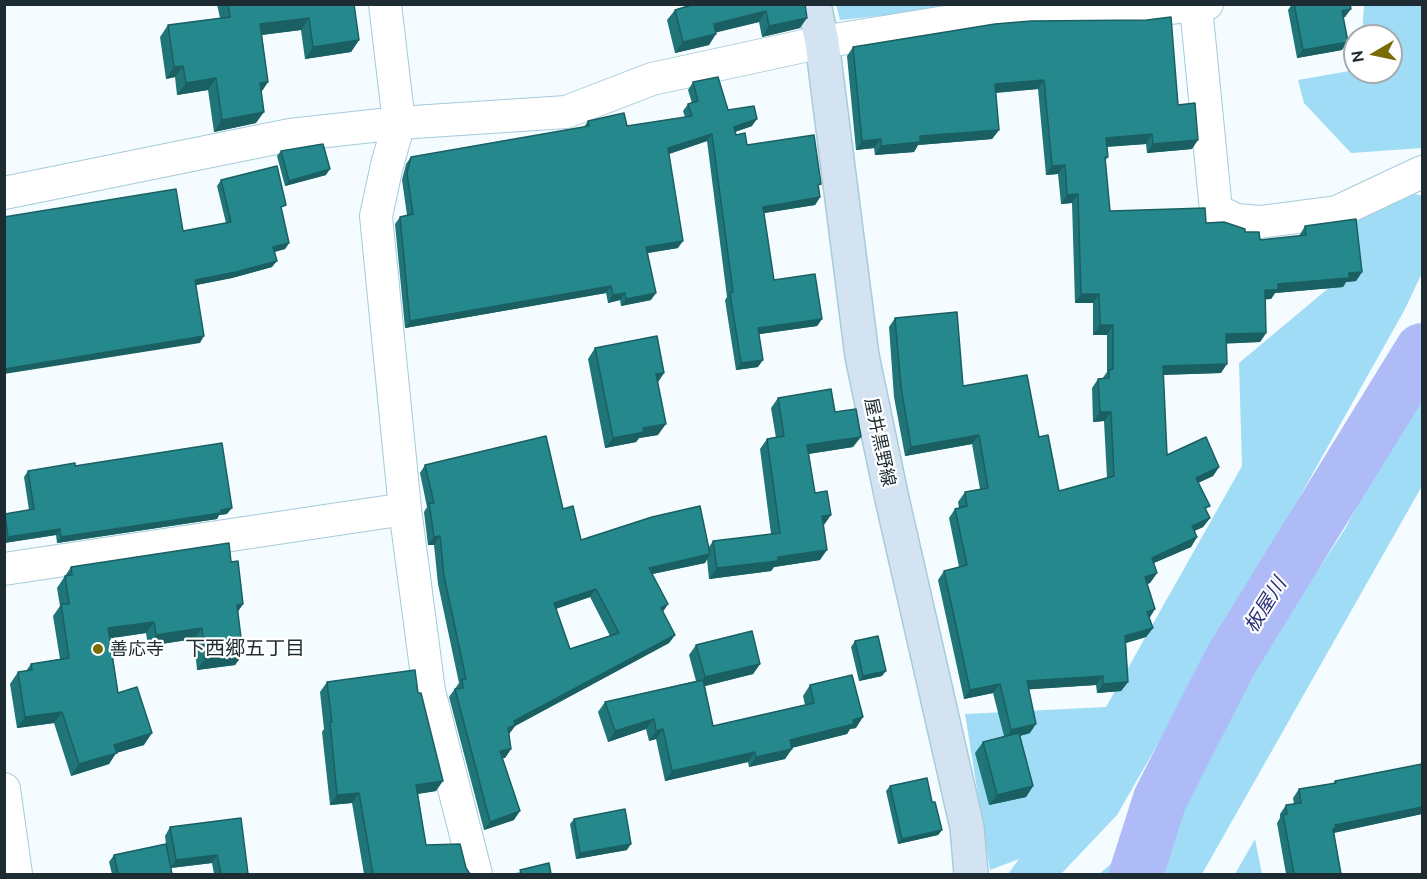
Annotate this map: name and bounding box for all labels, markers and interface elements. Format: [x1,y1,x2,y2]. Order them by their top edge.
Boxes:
north arrow [1343,24,1403,84]
text: N [1347,49,1367,64]
street label: 屋井黒野線 [860,396,900,488]
water label: 板屋川 [1239,573,1291,637]
district label: 下西郷五丁目 [185,636,305,660]
place label: 善応寺 [110,638,164,660]
marker: 善応寺 [91,642,105,656]

